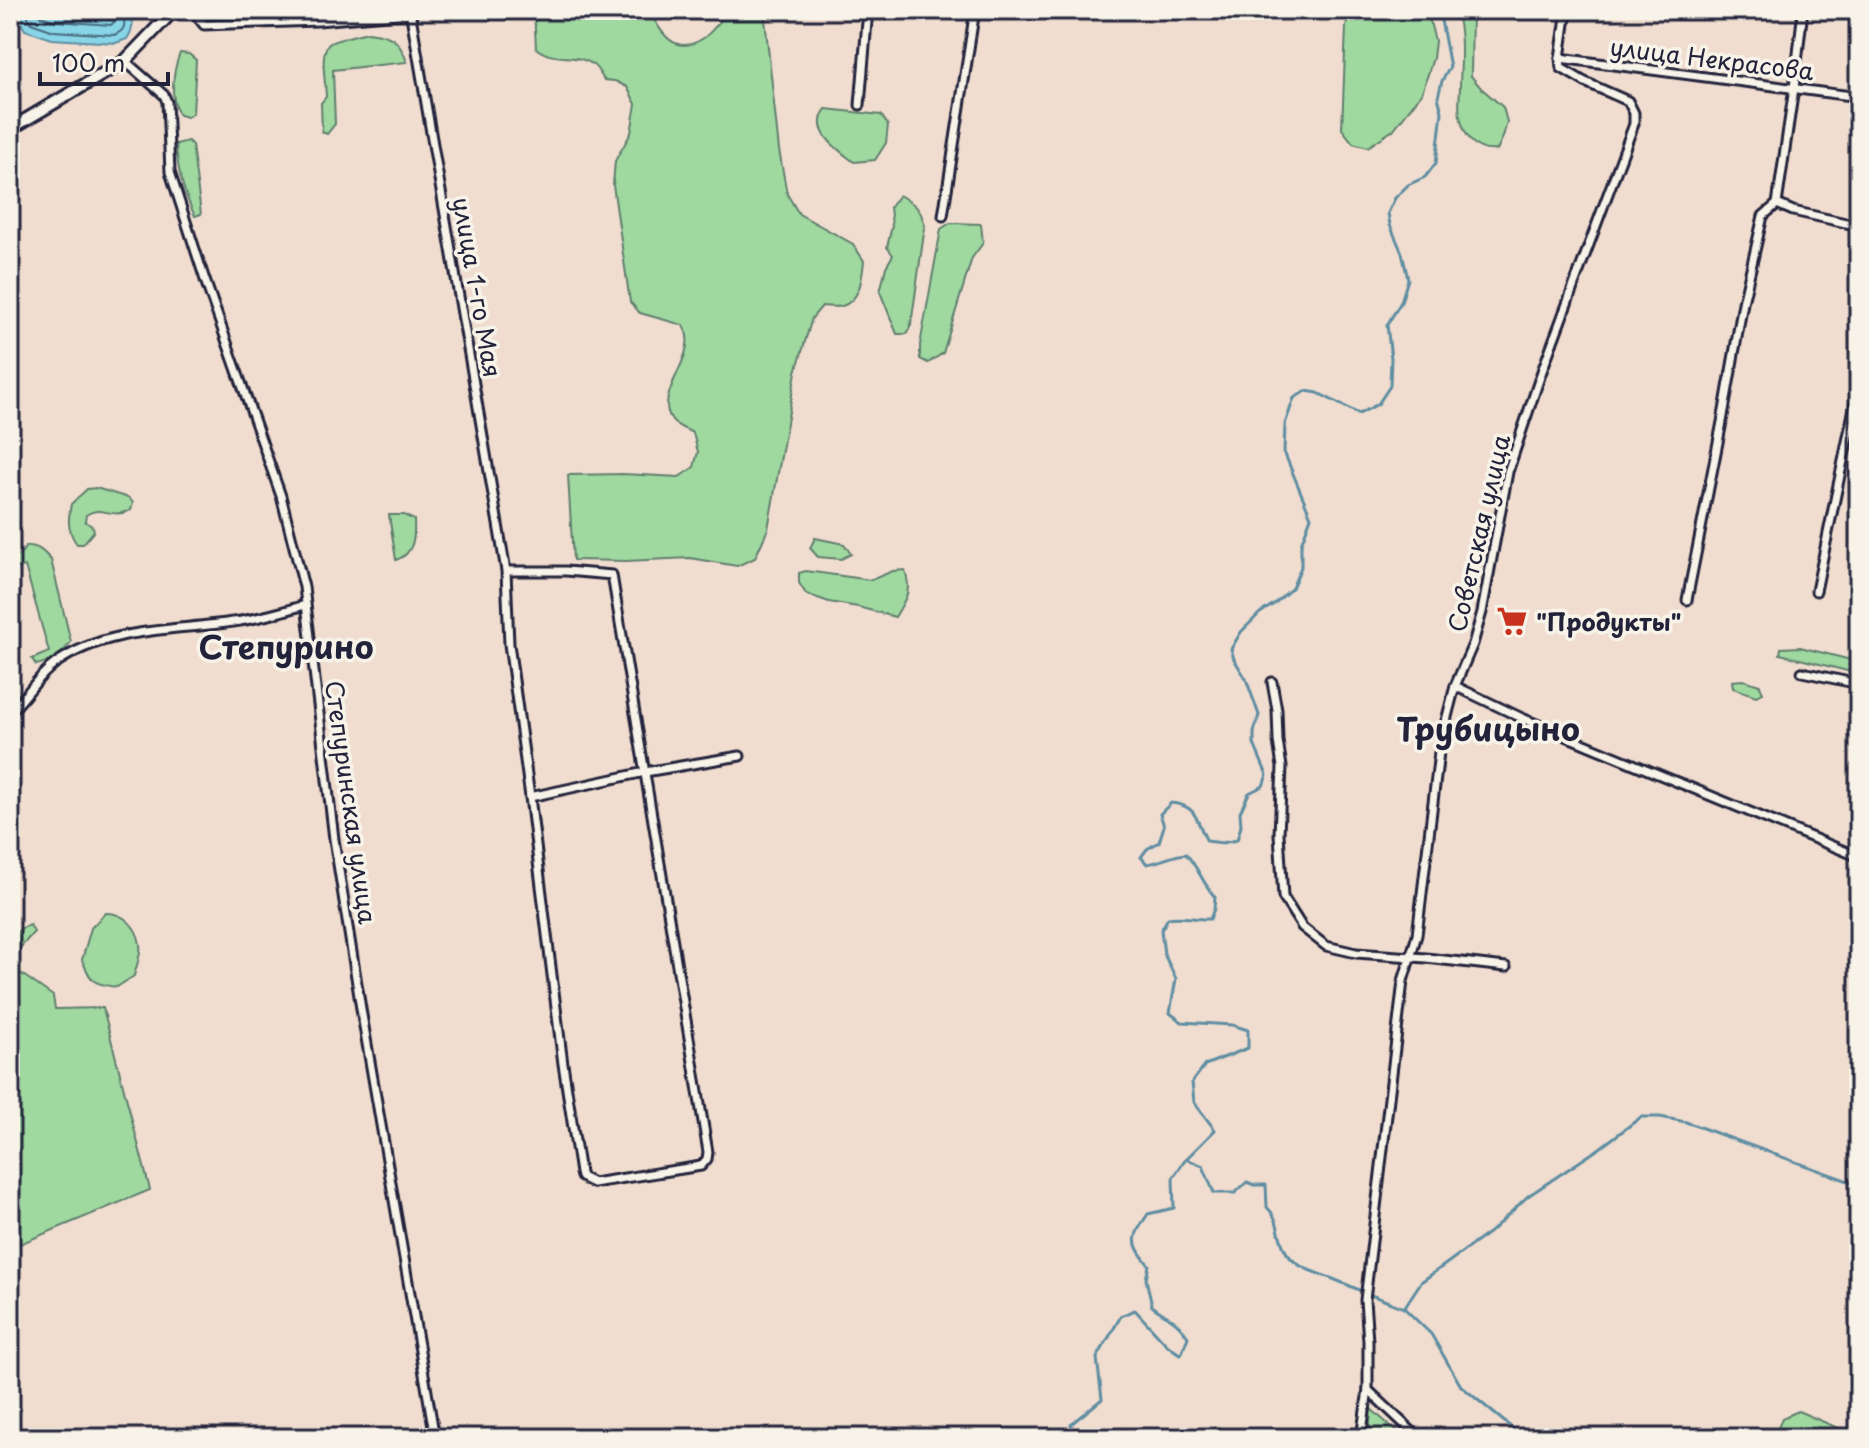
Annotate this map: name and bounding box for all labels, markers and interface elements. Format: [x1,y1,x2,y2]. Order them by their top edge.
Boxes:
street label: улица Некрасова [1608,28,1816,88]
scale bar [40,36,168,86]
text: 100 m [52,44,125,80]
street label: улица 1-го Мая [444,194,512,380]
street label: Советская улица [1438,431,1518,635]
place label: "Продукты" [1536,603,1682,639]
supermarket icon: "Продукты" [1495,604,1529,638]
district label: Степурино [199,622,373,670]
street label: Степуринская улица [317,678,387,926]
district label: Трубицыно [1396,704,1580,752]

